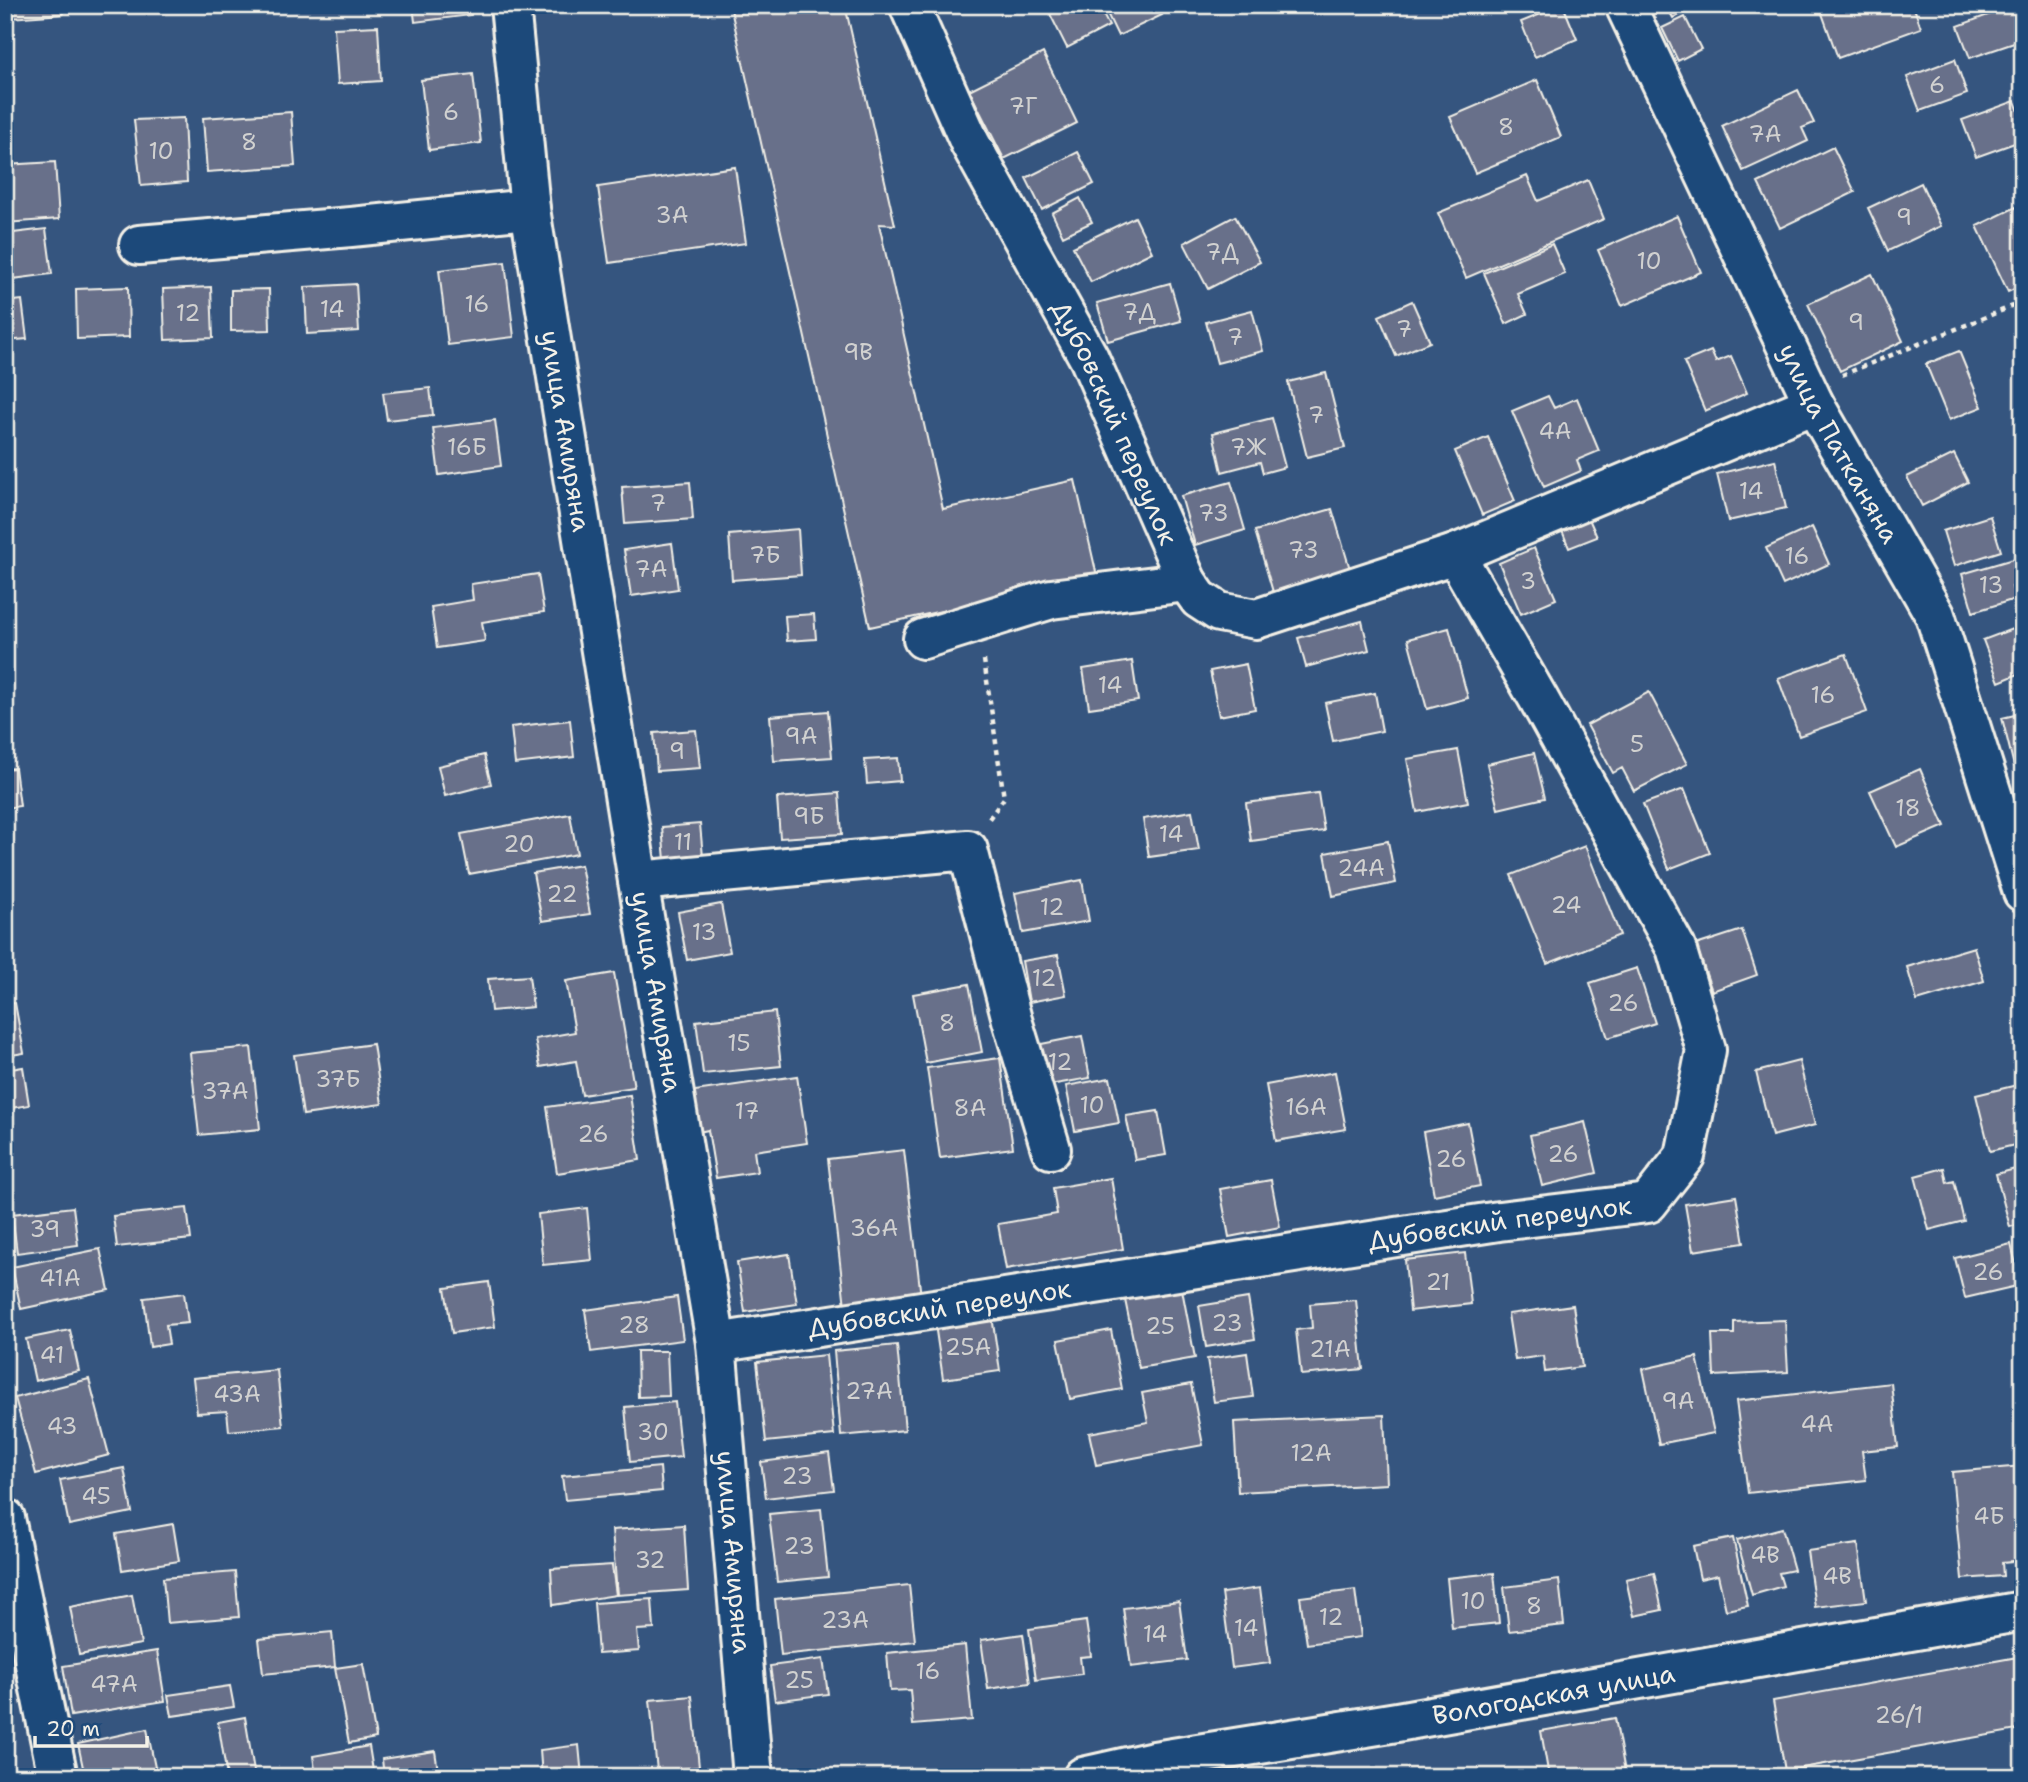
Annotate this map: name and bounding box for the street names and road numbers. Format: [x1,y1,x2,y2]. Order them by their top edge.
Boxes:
street label: Дубовский переулок [1043,294,1187,550]
street label: улица Амиряна [533,328,600,534]
street label: улица Патканяна [1771,337,1908,550]
street label: улица Амиряна [623,888,691,1095]
street label: Дубовский переулок [1365,1187,1634,1258]
street label: Дубовский переулок [805,1270,1073,1345]
street label: улица Амиряна [708,1449,760,1655]
street label: Вологодская улица [1430,1655,1678,1732]

